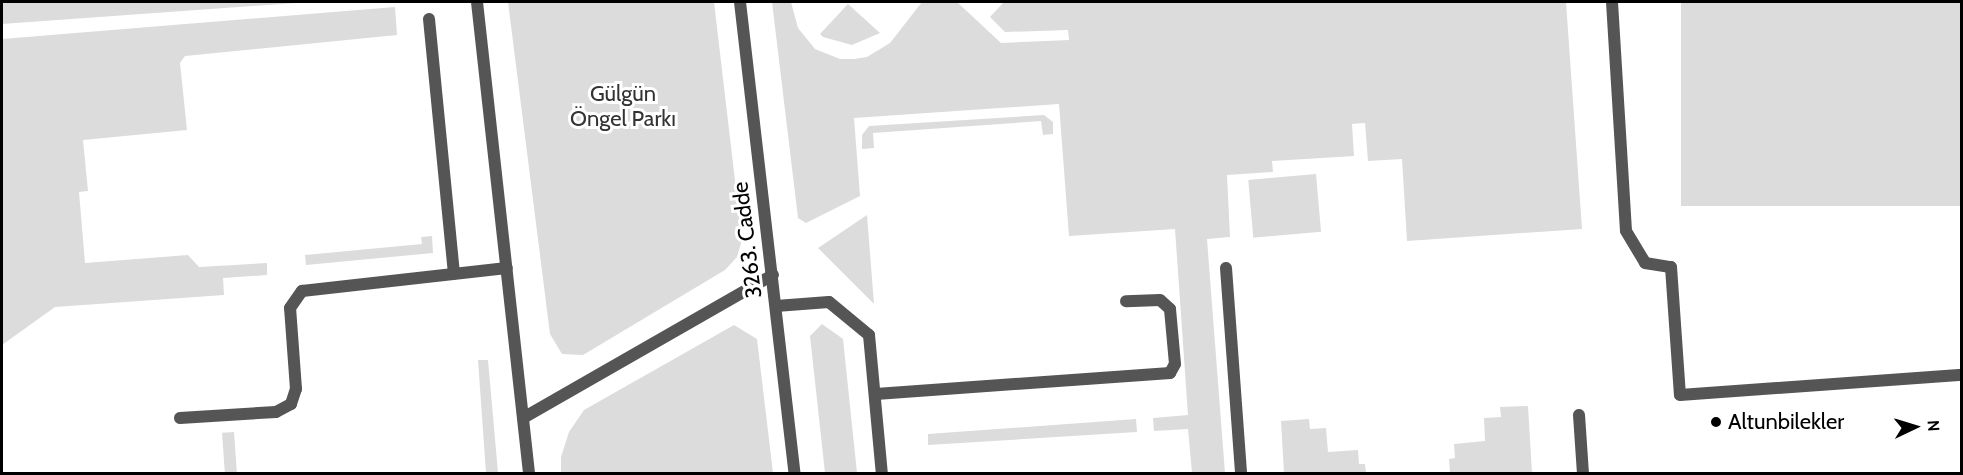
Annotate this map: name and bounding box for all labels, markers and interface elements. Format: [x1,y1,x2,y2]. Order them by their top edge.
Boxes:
park label: Gülgün Öngel Parkı [570,80,676,132]
street label: 3263. Cadde [727,180,767,300]
north arrow [1885,397,1945,457]
place label: Altunbilekler [1728,409,1844,435]
marker: Altunbilekler [1709,415,1723,429]
text: N [1924,419,1943,432]

